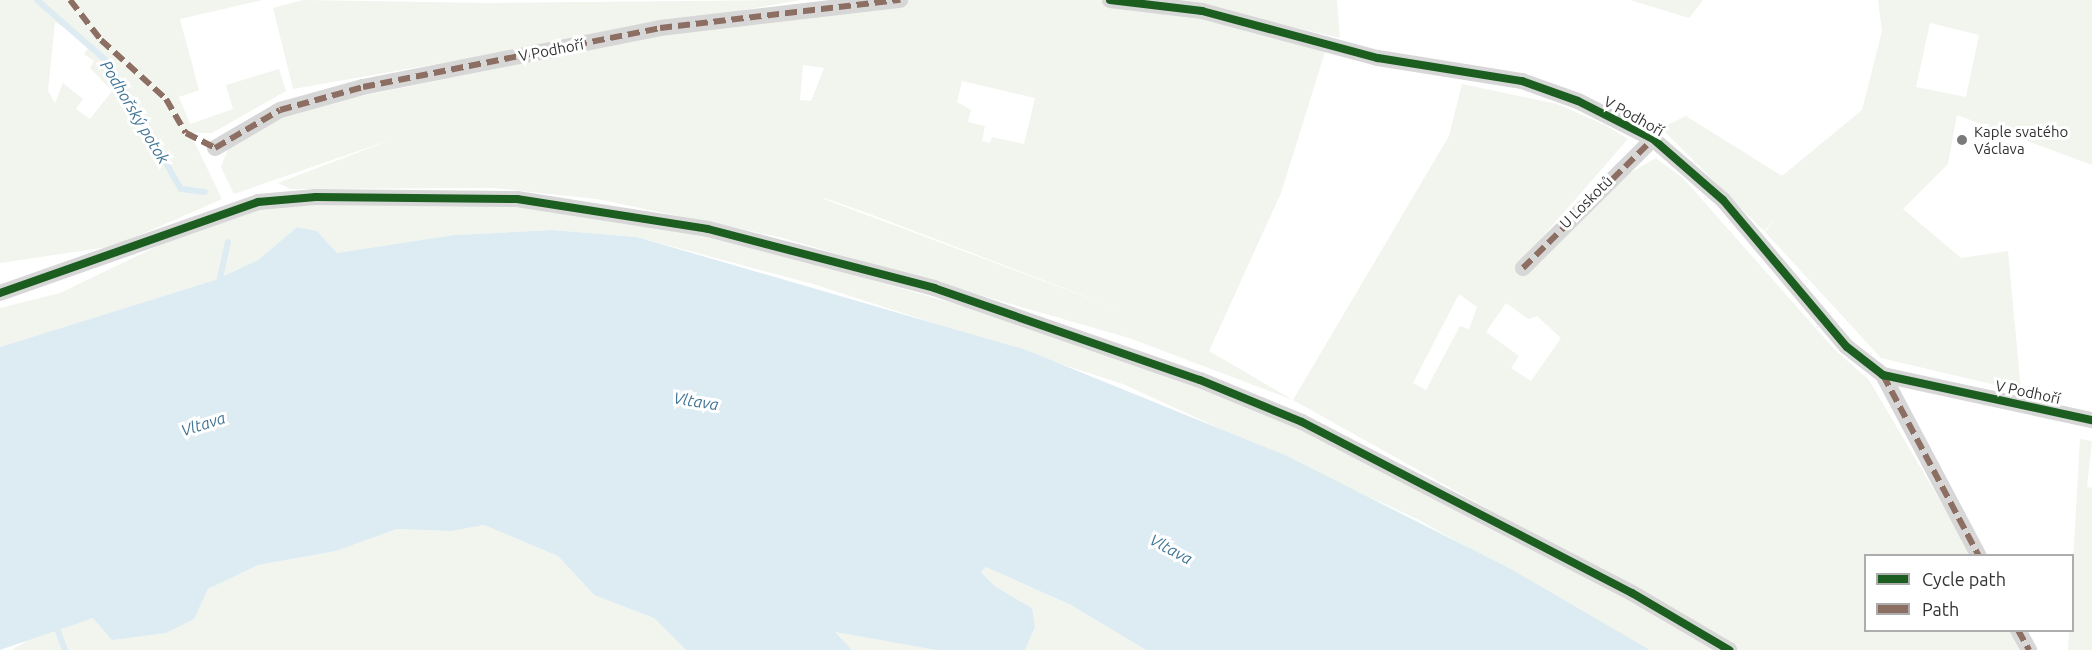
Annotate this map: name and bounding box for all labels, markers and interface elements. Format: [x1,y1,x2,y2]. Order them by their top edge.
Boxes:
street label: V Podhoří [517,35,585,65]
water label: Podhořský potok [97,57,173,167]
street label: V Podhoří [1601,92,1667,140]
place label: Kaple svatého Václava [1974,122,2068,157]
marker: Kaple svatého Václava [1955,133,1969,147]
street label: U Loskotů [1556,172,1616,232]
street label: V Podhoří [1994,376,2062,408]
water label: Vltava [672,388,720,414]
water label: Vltava [178,408,228,440]
water label: Vltava [1146,530,1196,568]
legend [1864,554,2074,632]
text: Cycle path [1922,569,2006,589]
text: Path [1922,599,1959,619]

